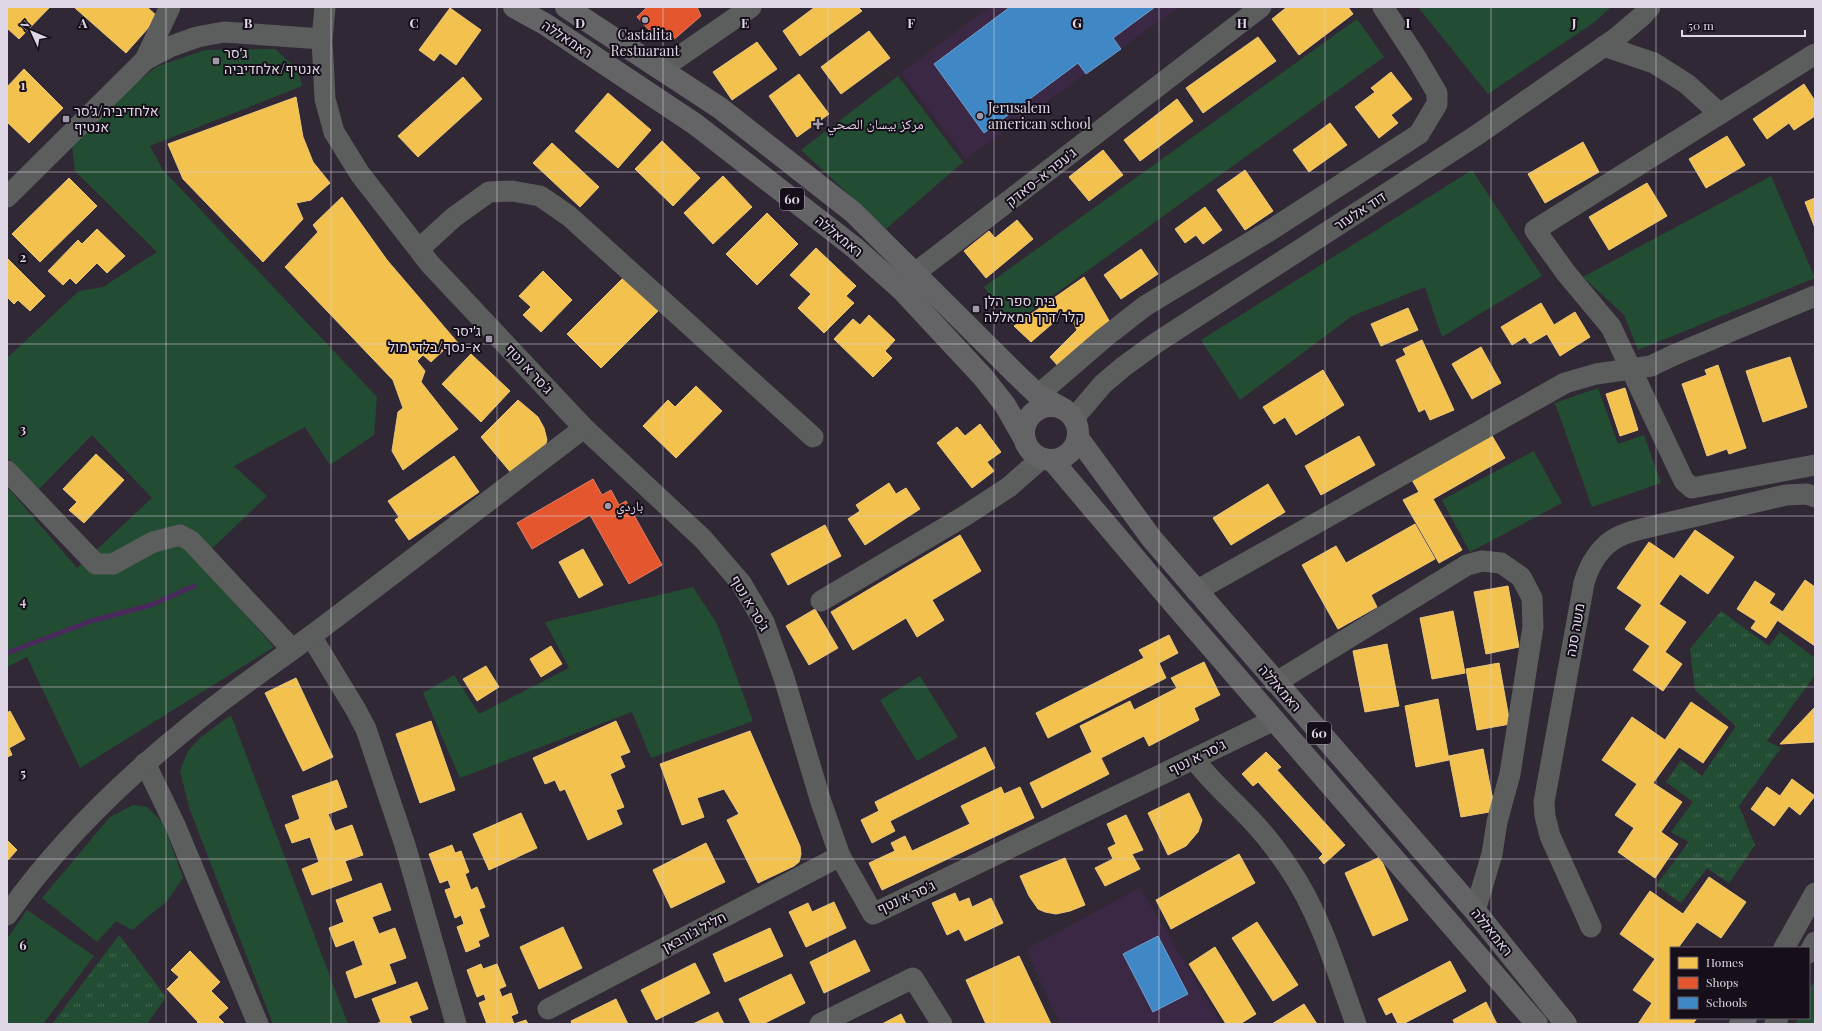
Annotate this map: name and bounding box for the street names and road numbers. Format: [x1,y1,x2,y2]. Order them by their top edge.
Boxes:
street label: ראמאללה [538,15,596,62]
street label: ג'עפר א-סאדק [1001,143,1080,210]
street label: דוד אלעזר [1330,187,1389,234]
road number: 60 [780,188,804,210]
street label: ראמאללה [811,211,867,261]
street label: ג'סר א נטף [501,340,557,398]
street label: ג'סר א נטף [726,571,774,634]
street label: משה סנה [1560,602,1589,658]
street label: ראמאללה [1255,660,1306,715]
road number: 60 [1307,722,1331,744]
street label: ג'סר א נטף [1165,734,1229,779]
street label: ג'סר א נטף [874,875,938,918]
street label: ראמאללה [1467,904,1517,960]
street label: חליל ג'ורבאן [658,907,729,956]

